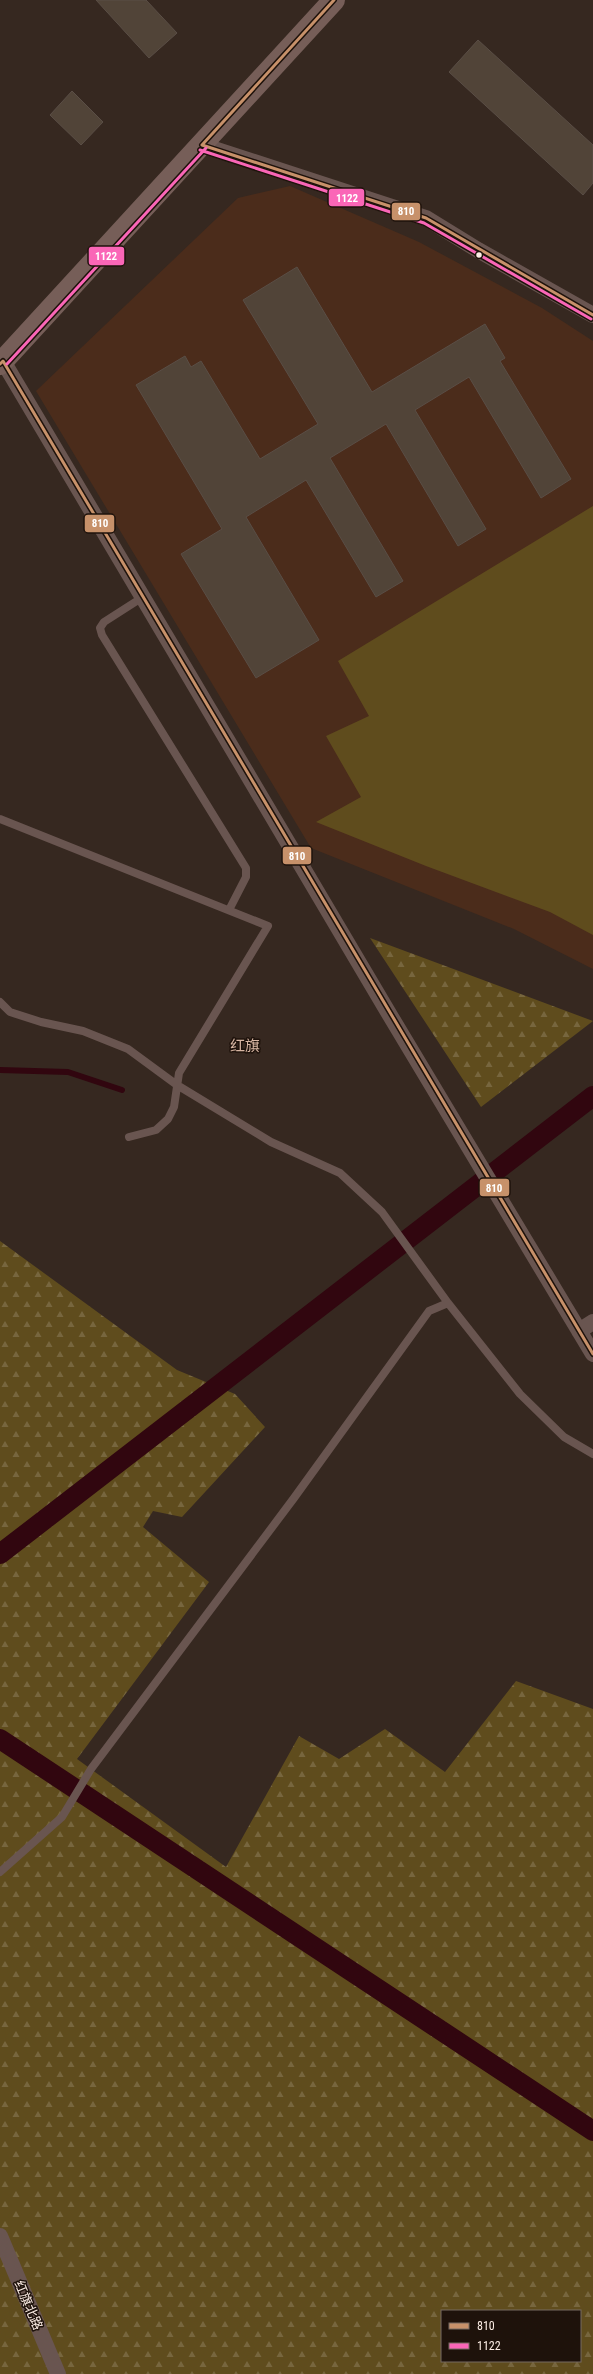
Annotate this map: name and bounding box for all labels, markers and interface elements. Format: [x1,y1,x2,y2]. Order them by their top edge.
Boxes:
line badge: 1122 [328,188,365,207]
text: 1122 [336,192,359,205]
line badge: 810 [391,202,421,221]
text: 810 [398,205,415,218]
line badge: 1122 [88,246,125,266]
text: 1122 [95,250,118,263]
unlabelled marker [474,250,484,260]
line badge: 810 [84,514,115,533]
text: 810 [92,517,109,530]
line badge: 810 [282,846,312,865]
text: 810 [289,850,306,863]
district label: 红旗 [230,1037,260,1055]
line badge: 810 [479,1178,510,1197]
text: 810 [486,1182,503,1195]
street label: 红旗北路 [11,2278,46,2332]
legend [441,2310,581,2362]
text: 810 [477,2319,495,2333]
text: 1122 [477,2339,501,2353]

